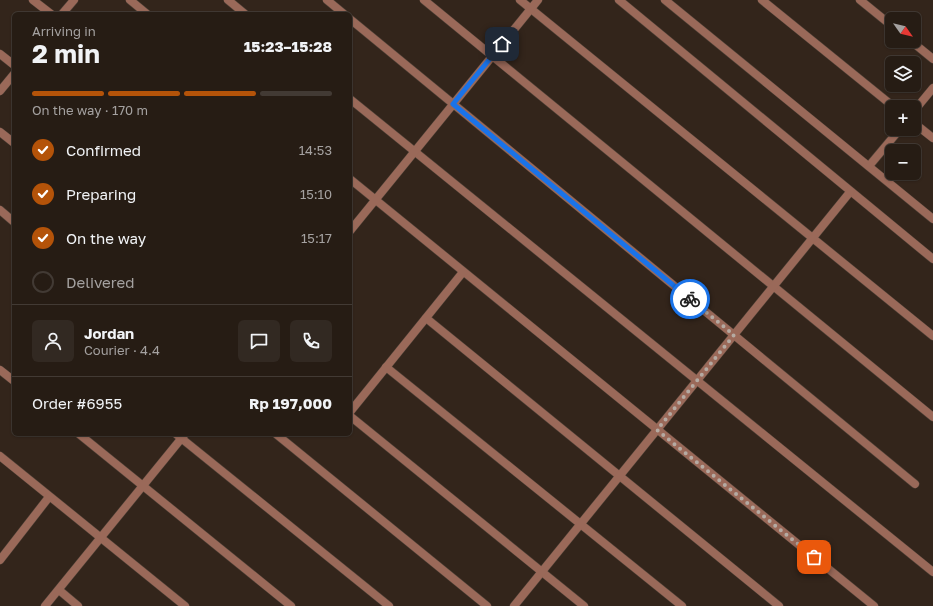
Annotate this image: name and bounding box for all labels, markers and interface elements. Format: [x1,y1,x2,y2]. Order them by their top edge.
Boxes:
north arrow [885,12,921,48]
map controls [885,12,921,180]
text: Arriving in [32,23,96,39]
pin [485,27,519,61]
icon: home [491,33,513,55]
text: 15:23–15:28 [244,37,332,55]
text: 2 min [32,38,100,69]
button: layers [885,56,921,92]
button: + [885,100,921,136]
text: On the way · 170 m [32,102,148,118]
icon: check [32,139,54,161]
text: Confirmed [66,141,141,159]
text: 14:53 [299,142,332,158]
button: − [885,144,921,180]
icon: check [32,183,54,205]
text: Preparing [66,185,136,203]
text: 15:10 [300,186,332,202]
icon: check [32,227,54,249]
text: On the way [66,229,146,247]
text: 15:17 [301,230,332,246]
text: Delivered [66,273,134,291]
courier [670,279,710,319]
icon: bike [679,288,701,310]
button: person [32,320,74,362]
button: chat [238,320,280,362]
button: phone [290,320,332,362]
text: Jordan [84,324,134,342]
text: Courier · 4.4 [84,342,160,358]
text: Order #6955 [32,394,122,412]
text: Rp 197,000 [249,394,332,412]
pin [797,540,831,574]
icon: bag [803,546,825,568]

